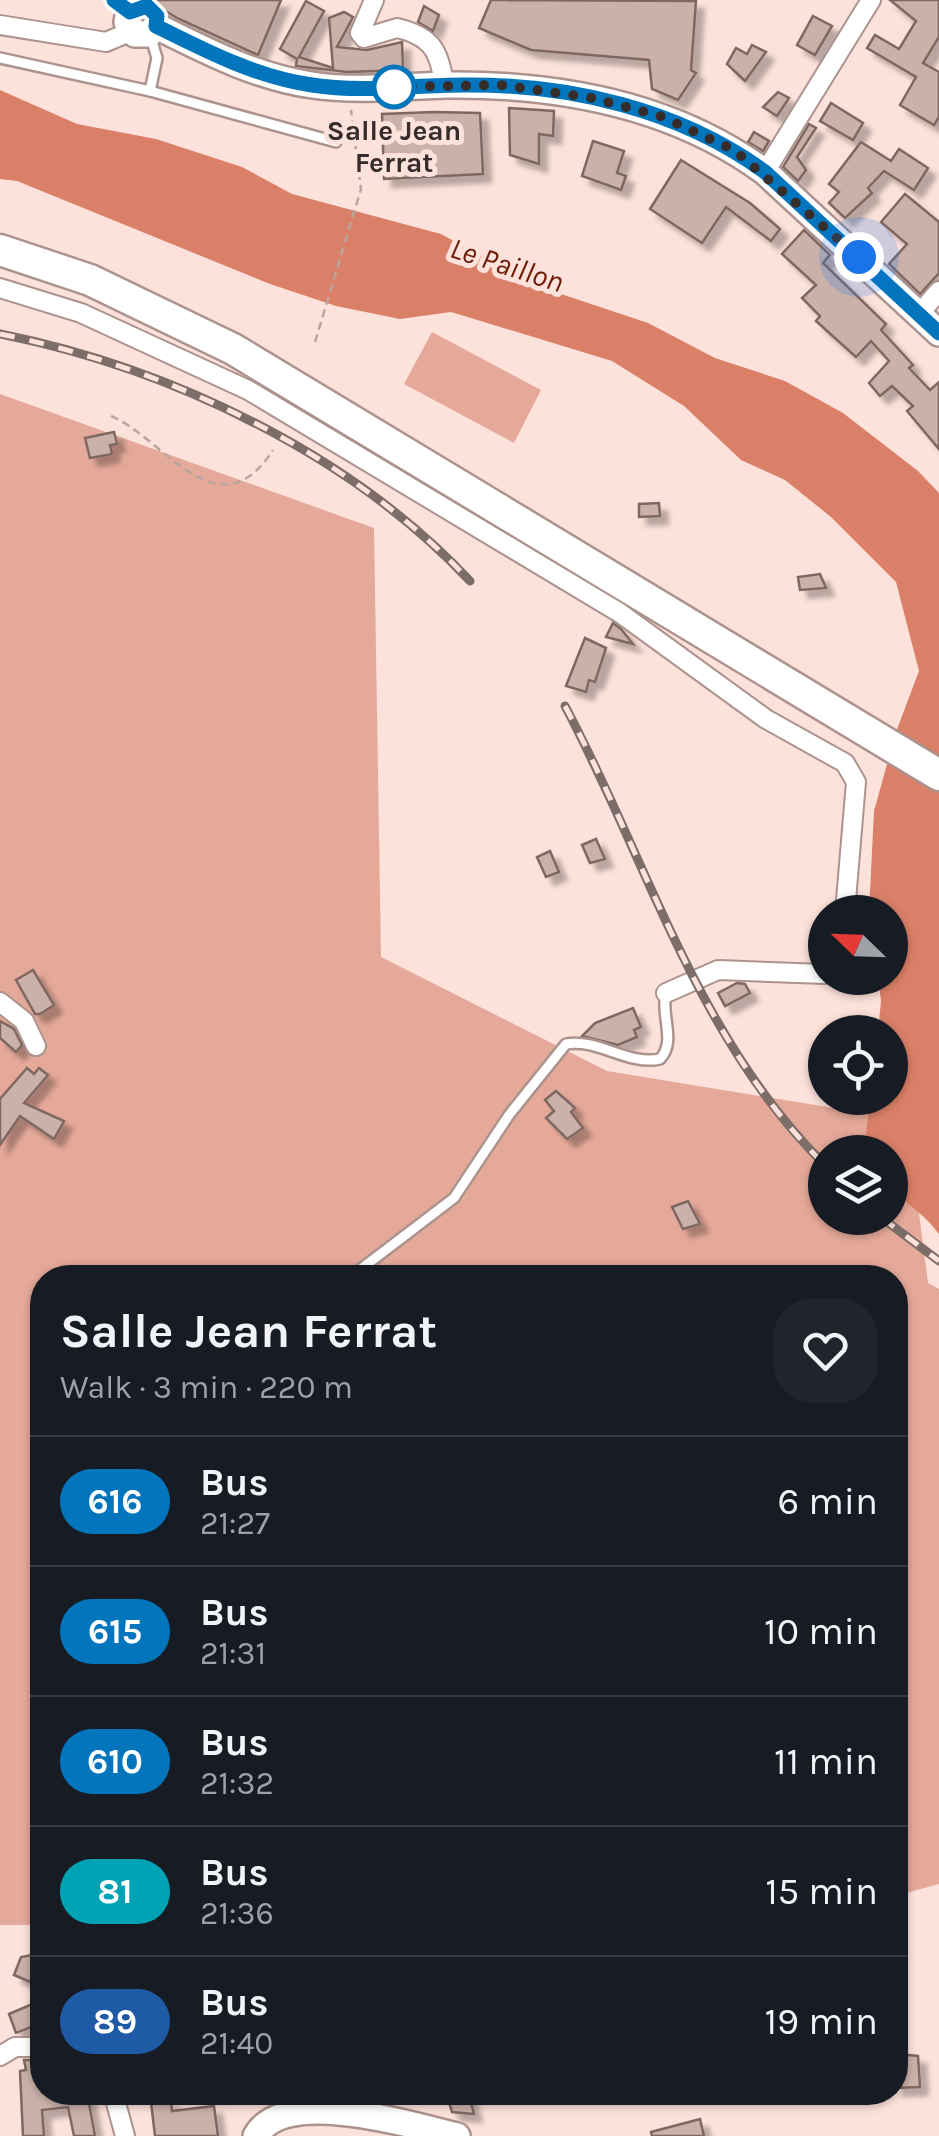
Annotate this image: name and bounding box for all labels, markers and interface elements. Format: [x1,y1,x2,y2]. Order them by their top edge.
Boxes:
marker: Salle Jean Ferrat [373,66,415,108]
place label: Salle Jean Ferrat [327,114,461,179]
water label: Le Paillon [446,230,568,300]
your location [834,232,884,282]
north arrow [808,895,908,995]
map controls [808,895,908,1235]
button: locate [808,1015,908,1115]
button: layers [808,1135,908,1235]
button: heart [773,1298,878,1403]
text: Salle Jean Ferrat [60,1303,437,1359]
text: Walk · 3 min · 220 m [60,1369,353,1406]
text: Bus [200,1460,269,1505]
text: 6 min [777,1479,878,1524]
text: 616 [88,1481,142,1522]
text: 21:27 [200,1505,270,1542]
text: Bus [200,1590,269,1635]
text: 10 min [764,1609,878,1654]
text: 615 [88,1611,142,1652]
text: 21:31 [200,1635,266,1672]
text: Bus [200,1720,269,1765]
text: 11 min [774,1739,878,1784]
text: 610 [87,1741,143,1782]
text: 21:32 [200,1765,274,1802]
text: Bus [200,1850,269,1895]
text: 15 min [765,1869,878,1914]
text: 81 [97,1871,133,1912]
text: 21:36 [200,1895,274,1932]
text: Bus [200,1980,269,2025]
text: 19 min [765,1999,878,2044]
text: 89 [93,2001,137,2042]
text: 21:40 [200,2025,273,2062]

